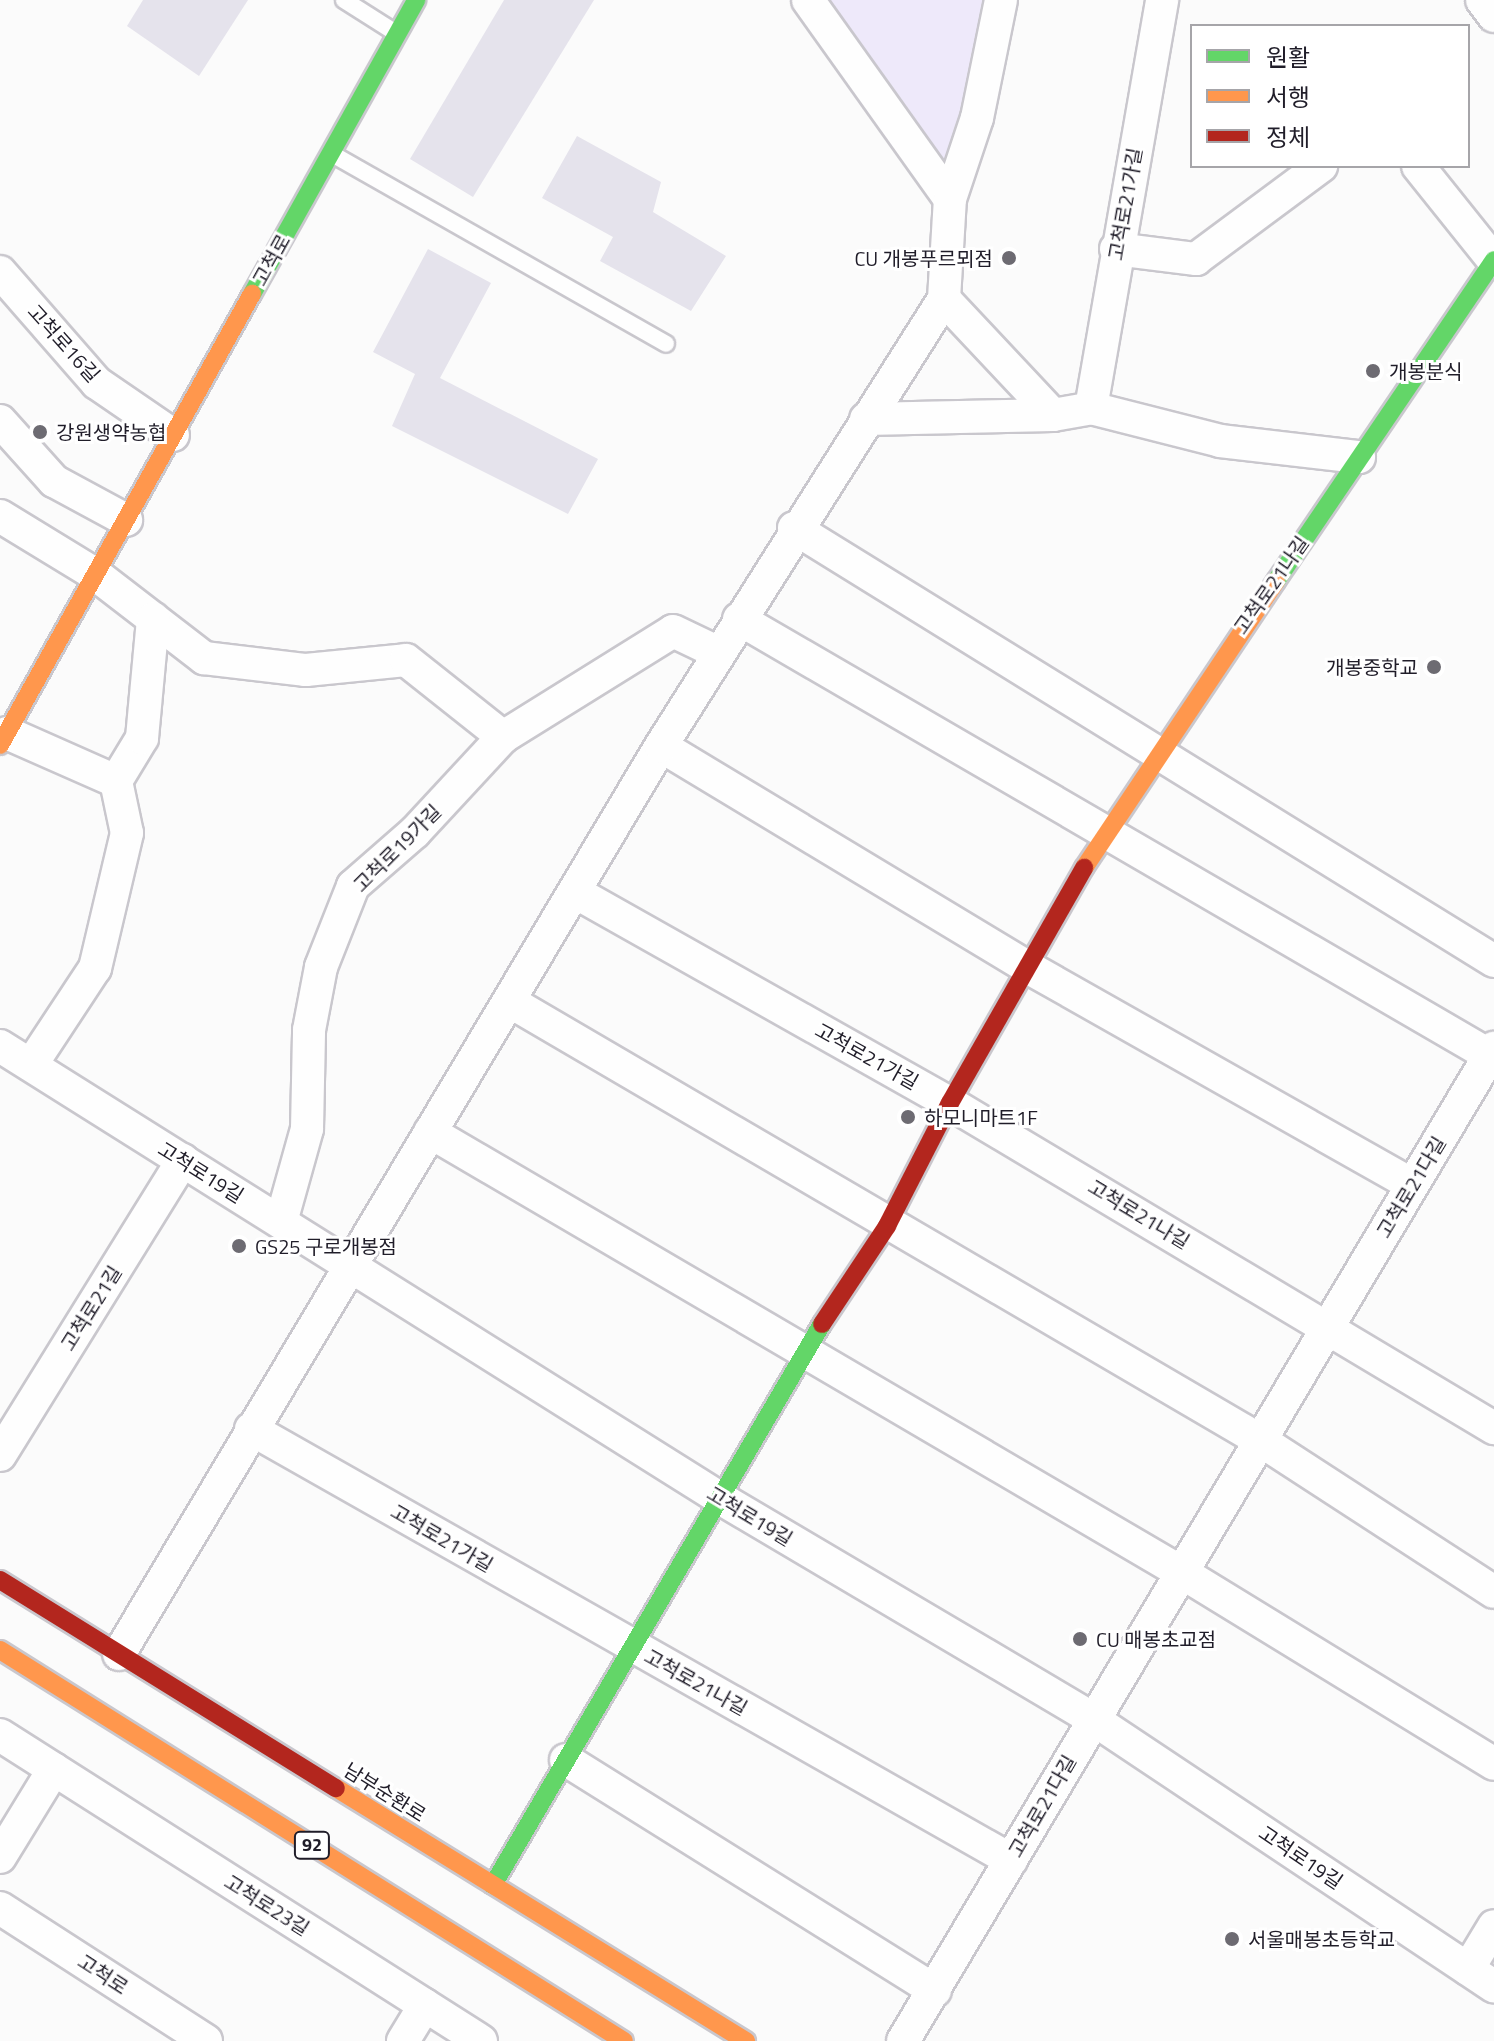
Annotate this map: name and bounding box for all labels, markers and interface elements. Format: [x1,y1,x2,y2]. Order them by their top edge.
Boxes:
legend [1190,24,1470,168]
text: 원활 [1266,39,1310,75]
text: 서행 [1266,79,1310,115]
text: 정체 [1266,119,1310,155]
street label: 고척로21가길 [1103,146,1147,262]
street label: 고척로 [247,230,295,290]
place label: CU 개봉푸르뫼점 [854,246,993,270]
marker: CU 개봉푸르뫼점 [1000,249,1018,267]
street label: 고척로16길 [23,299,105,387]
place label: 개봉분식 [1389,359,1463,383]
marker: 개봉분식 [1364,362,1382,380]
place label: 강원생약농협 [56,420,166,444]
marker: 강원생약농협 [31,423,49,441]
street label: 고척로21나길 [1228,531,1314,639]
place label: 개봉중학교 [1326,655,1418,679]
marker: 개봉중학교 [1425,658,1443,676]
street label: 고척로19가길 [348,799,446,897]
street label: 고척로21가길 [811,1018,923,1094]
place label: 하모니마트1F [924,1105,1038,1129]
marker: 하모니마트1F [899,1108,917,1126]
street label: 고척로21다길 [1371,1132,1451,1242]
street label: 고척로19길 [154,1136,248,1208]
street label: 고척로21나길 [1084,1174,1194,1254]
place label: GS25 구로개봉점 [255,1234,397,1258]
marker: GS25 구로개봉점 [230,1237,248,1255]
street label: 고척로21길 [55,1261,127,1355]
street label: 고척로19길 [703,1481,797,1551]
street label: 고척로21가길 [386,1499,498,1577]
place label: CU 매봉초교점 [1096,1627,1216,1651]
marker: CU 매봉초교점 [1071,1630,1089,1648]
street label: 고척로21나길 [640,1644,752,1720]
street label: 고척로21다길 [1003,1750,1081,1862]
street label: 남부순환로 [340,1757,430,1827]
street label: 고척로19길 [1254,1820,1348,1894]
road number: 92 [292,1831,332,1859]
street label: 고척로23길 [220,1869,314,1941]
place label: 서울매봉초등학교 [1248,1927,1395,1951]
marker: 서울매봉초등학교 [1223,1930,1241,1948]
street label: 고척로 [73,1949,133,1999]

